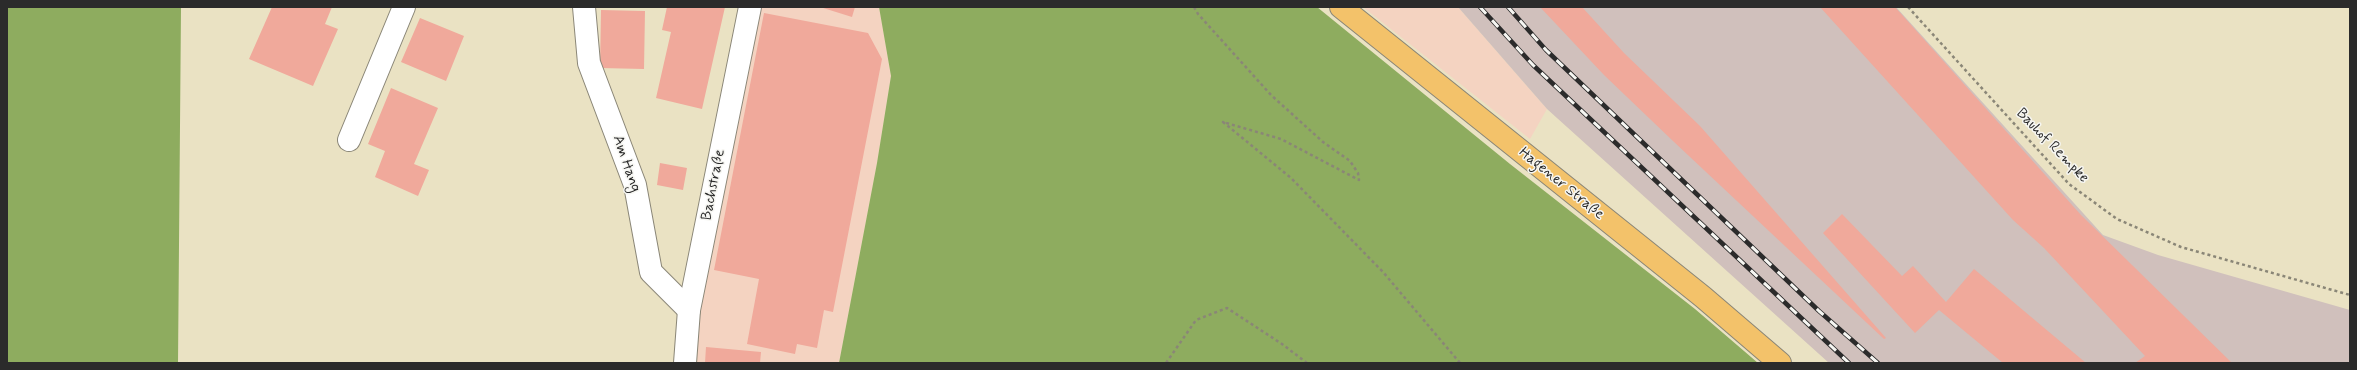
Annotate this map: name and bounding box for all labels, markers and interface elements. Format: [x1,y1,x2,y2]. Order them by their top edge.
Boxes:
street label: Bauhof Rempke [2012,105,2092,187]
street label: Am Hang [608,133,644,195]
street label: Hagener Straße [1515,144,1607,224]
street label: Bachstraße [698,148,730,222]

